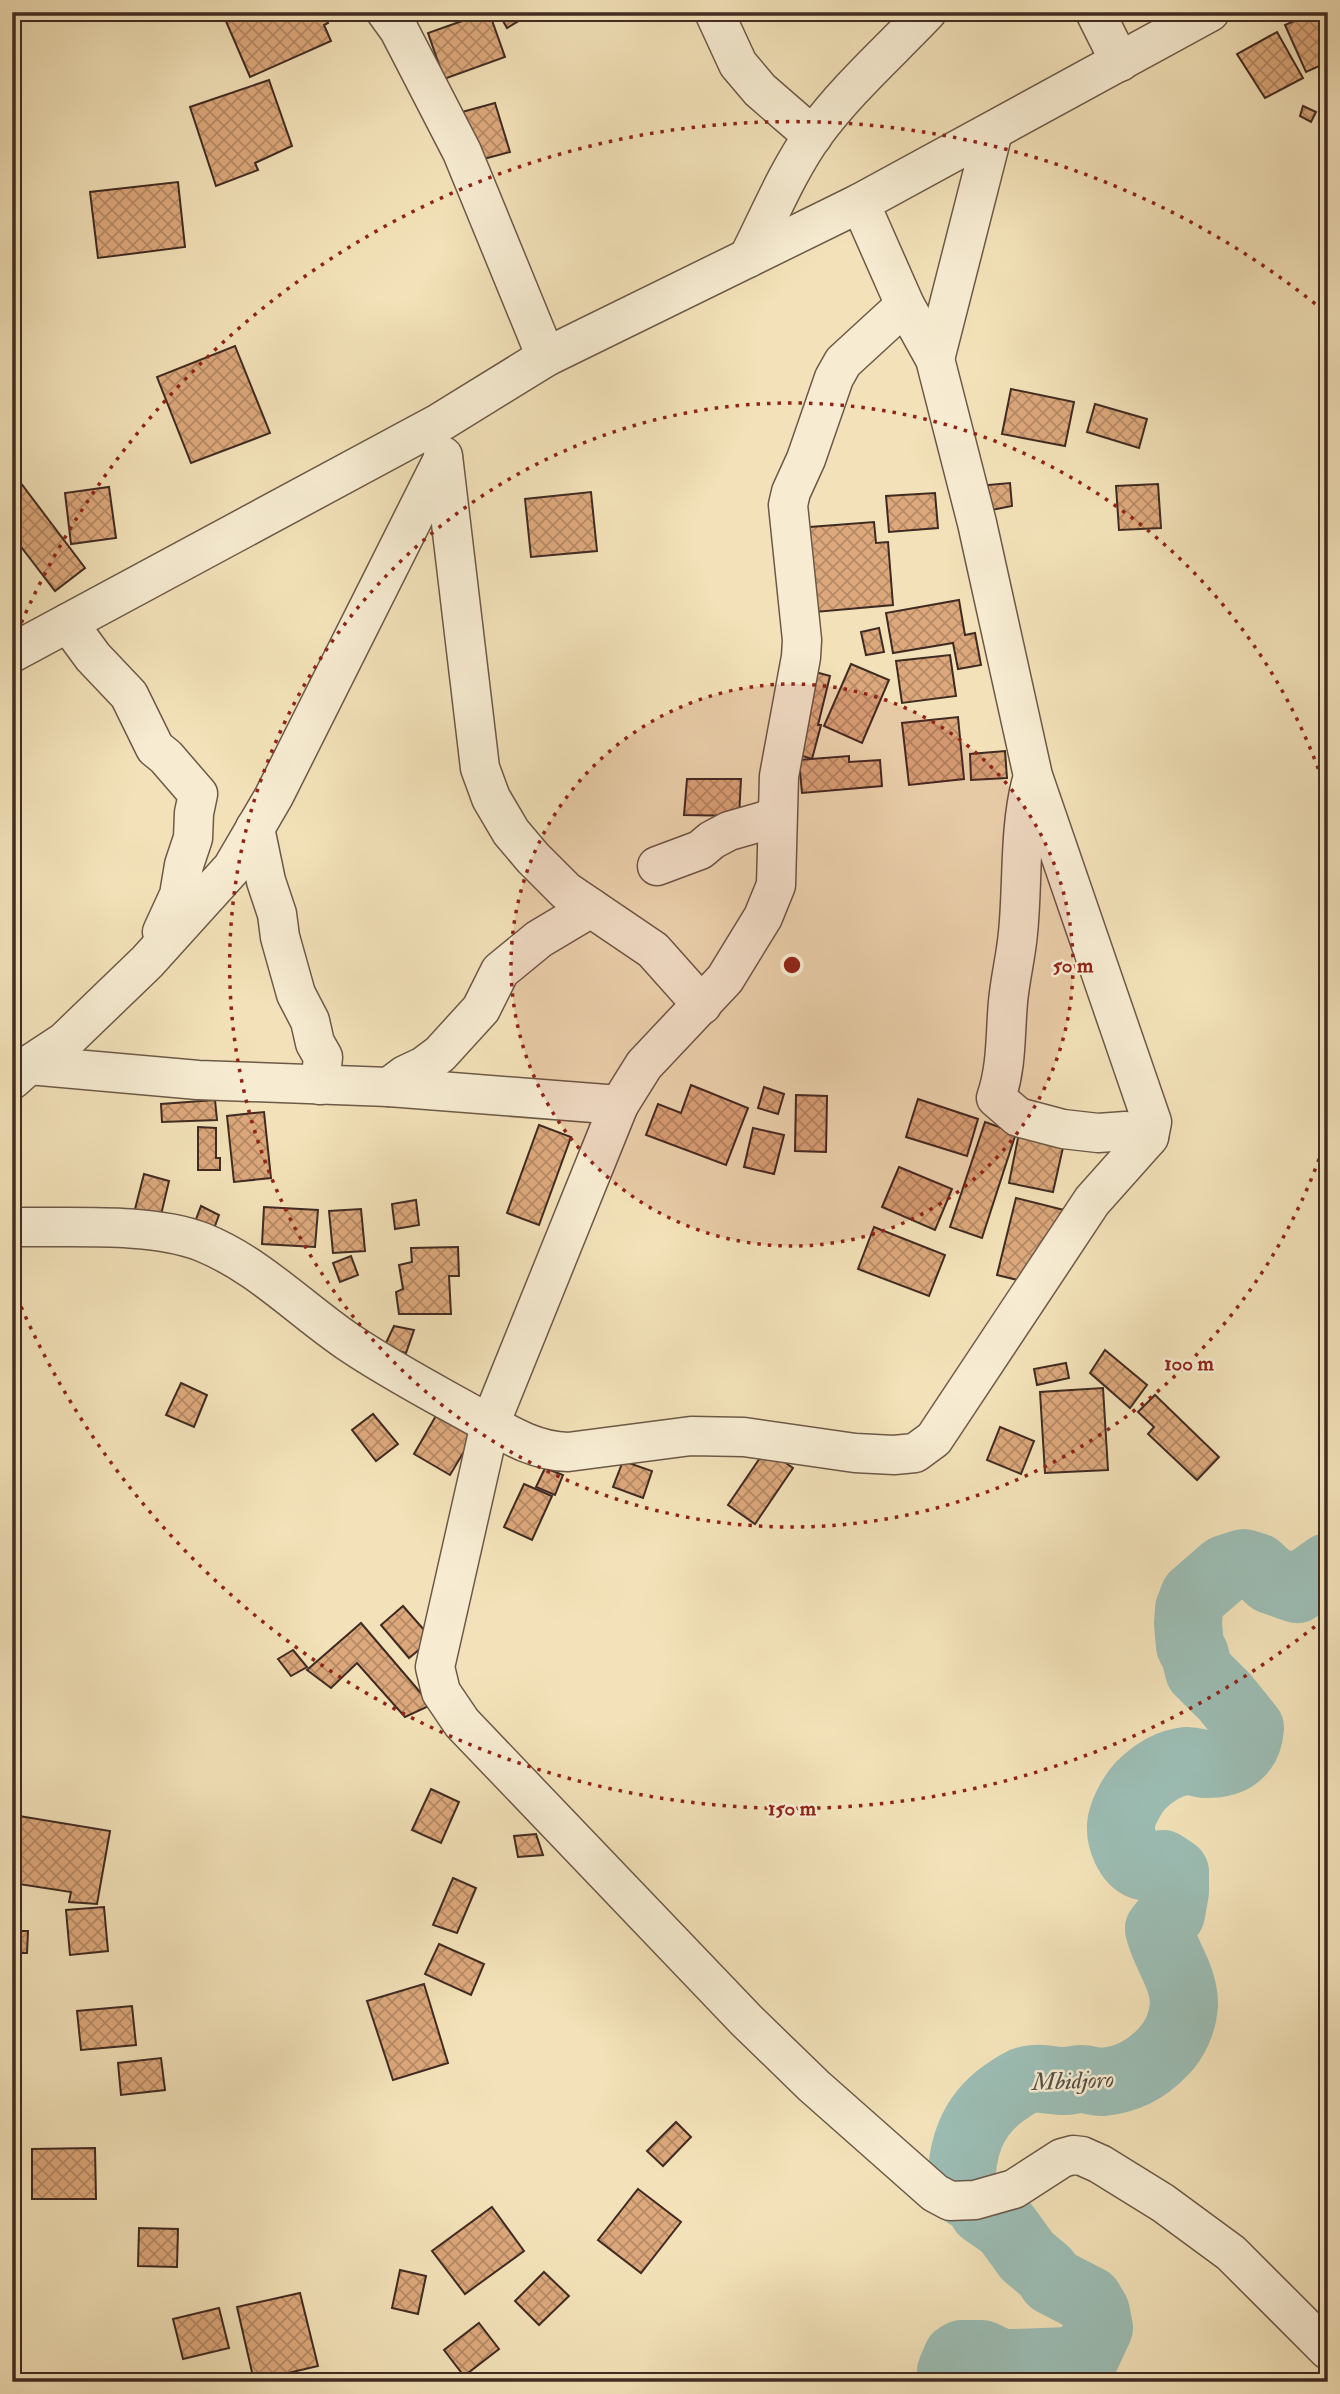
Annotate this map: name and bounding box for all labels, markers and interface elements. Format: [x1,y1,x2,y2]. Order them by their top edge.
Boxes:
text: 50 m [1053,952,1094,979]
centre of rings [780,953,804,977]
text: 100 m [1164,1350,1215,1377]
text: 150 m [768,1795,817,1822]
water label: Mbidjoro [1029,2064,1115,2098]

